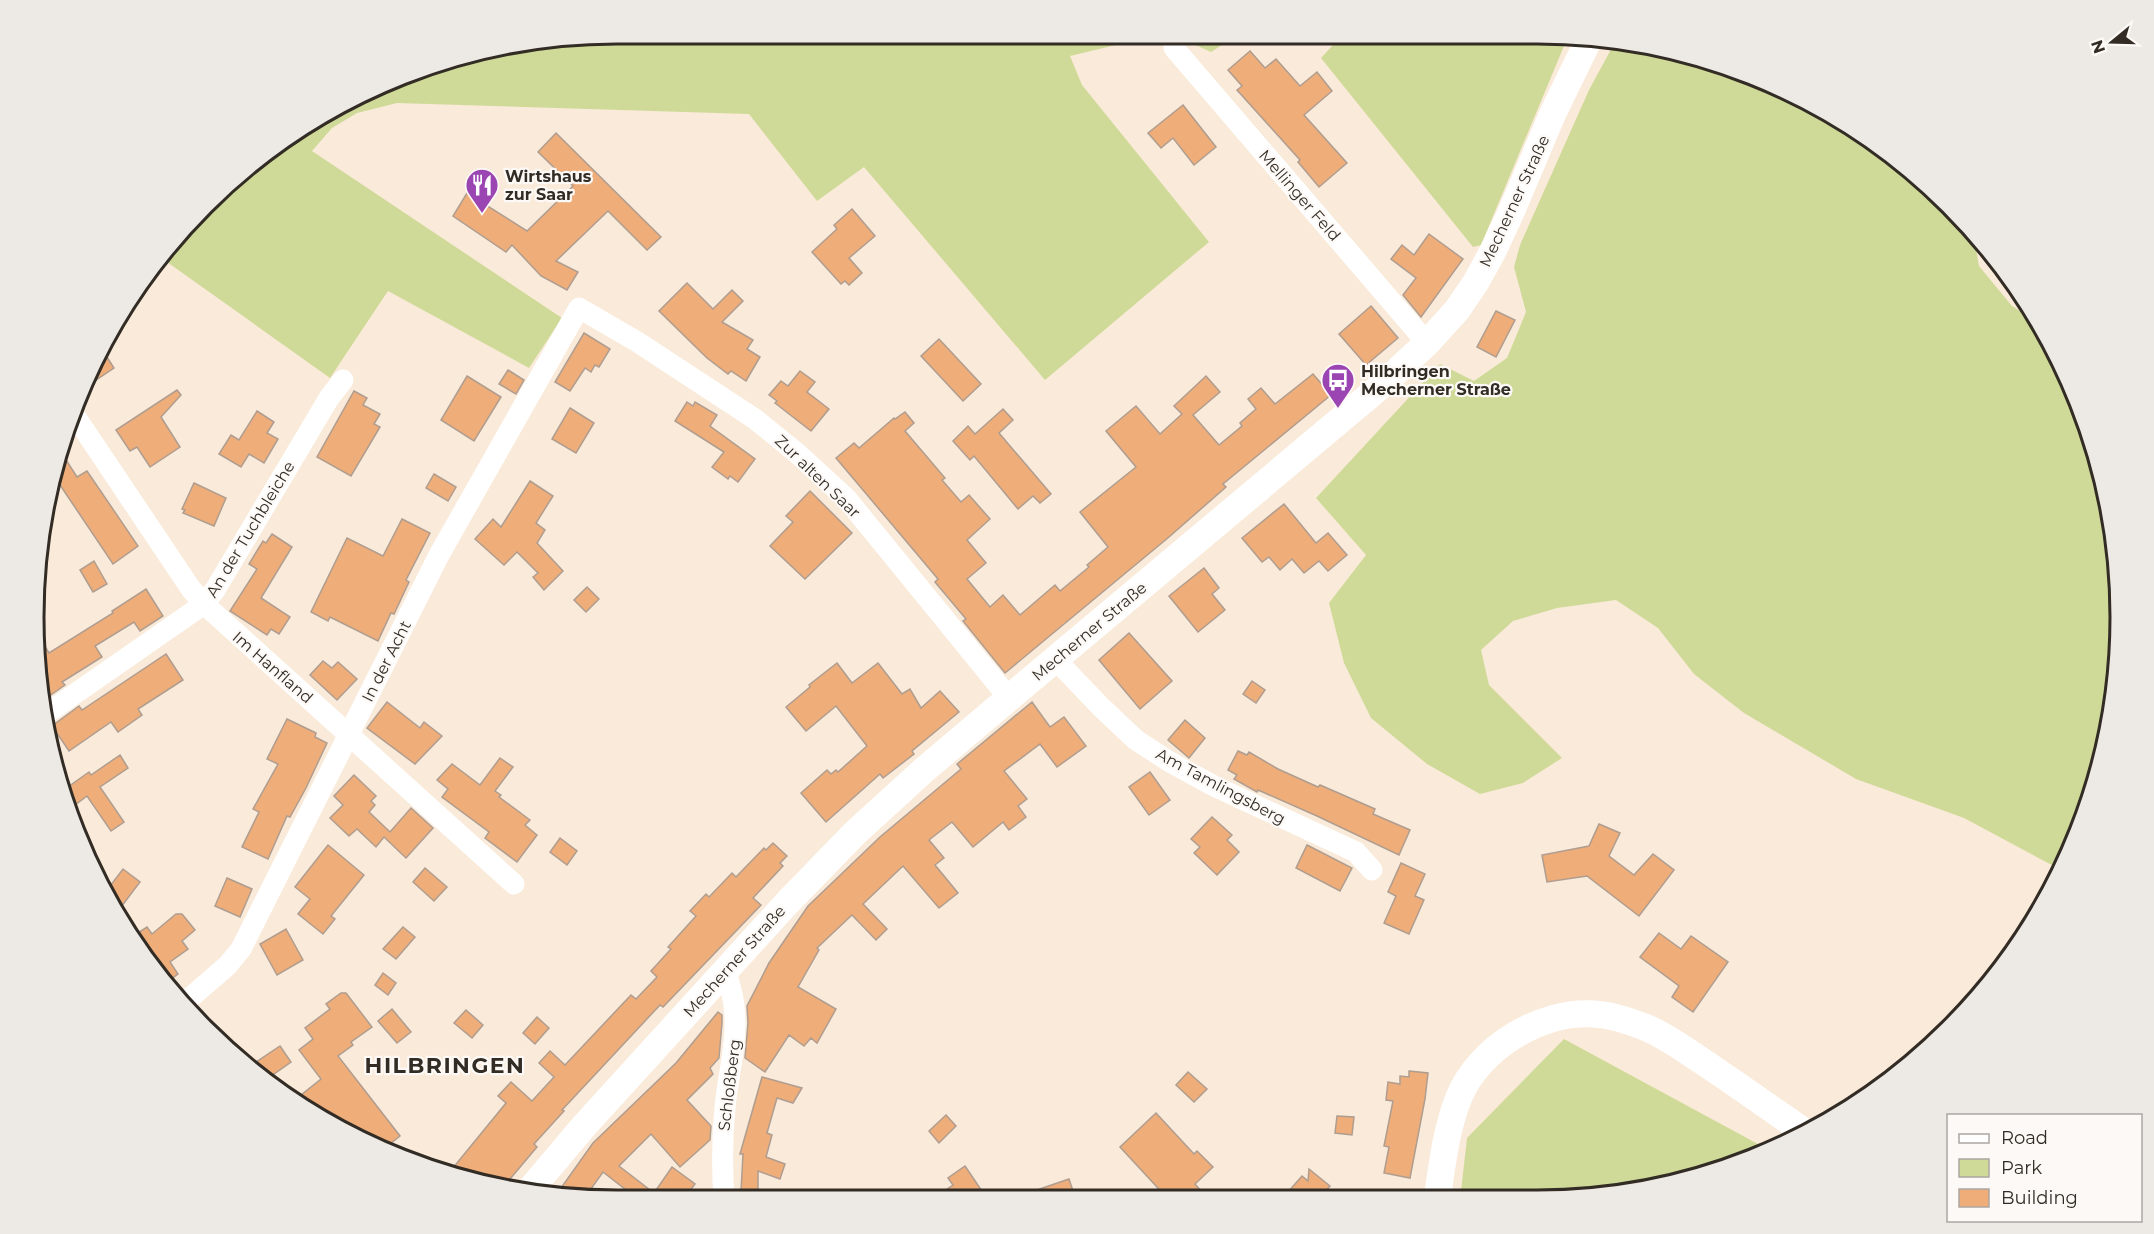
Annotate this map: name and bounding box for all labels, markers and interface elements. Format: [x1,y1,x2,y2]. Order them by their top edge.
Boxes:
north arrow [2082,12,2142,72]
text: N [2087,38,2109,56]
street label: Mecherner Straße [1476,132,1553,270]
street label: Mellinger Feld [1255,146,1344,245]
restaurant icon: Wirtshaus zur Saar [464,167,500,214]
place label: Wirtshaus zur Saar [505,167,592,204]
bus stop icon: Hilbringen Mecherner Straße [1320,362,1356,409]
place label: Hilbringen Mecherner Straße [1361,362,1511,399]
street label: Zur alten Saar [771,431,864,522]
street label: An der Tuchbleiche [202,458,299,601]
street label: Mecherner Straße [1028,578,1150,685]
street label: In der Acht [358,617,415,705]
street label: Im Hanfland [229,627,317,707]
street label: Am Tamlingsberg [1153,744,1289,829]
street label: Mecherner Straße [679,902,789,1021]
street label: Schloßberg [714,1038,745,1132]
district label: HILBRINGEN [365,1052,525,1079]
legend [1947,1114,2142,1222]
text: Road [2001,1127,2048,1149]
text: Park [2001,1157,2042,1179]
text: Building [2001,1187,2078,1209]

